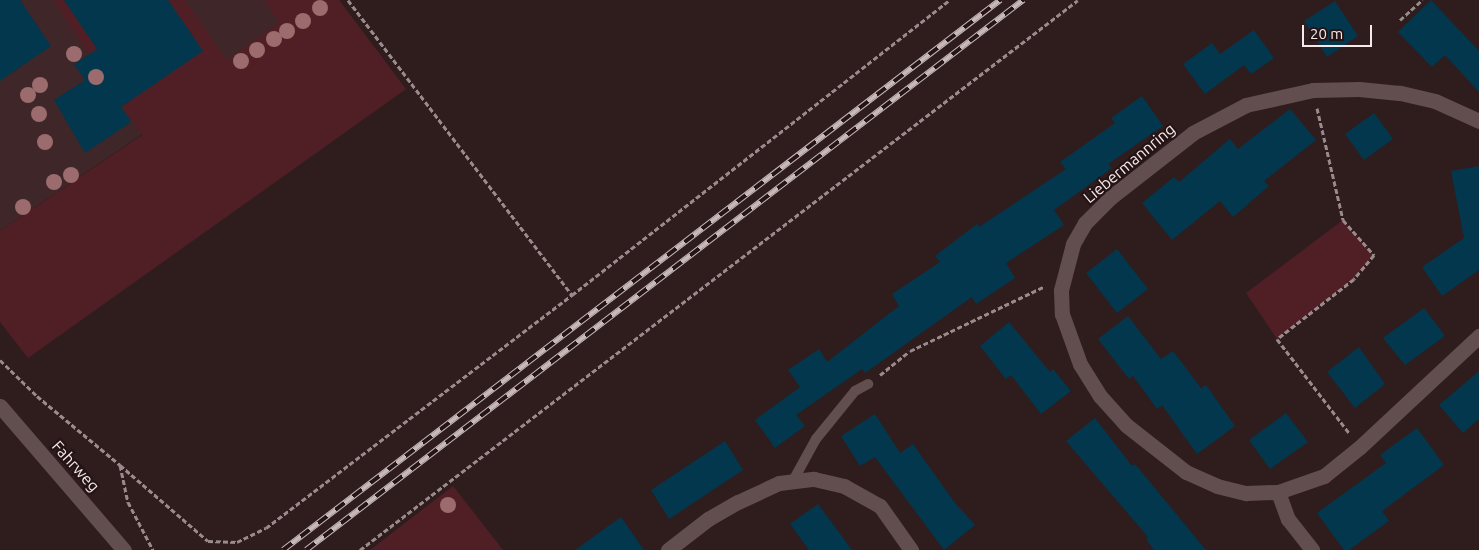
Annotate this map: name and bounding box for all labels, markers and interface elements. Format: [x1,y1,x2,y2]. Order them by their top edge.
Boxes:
scale bar [1304,15,1374,47]
text: 20 m [1310,25,1343,42]
street label: Liebermannring [1079,119,1179,207]
street label: Fahrweg [48,437,104,495]

